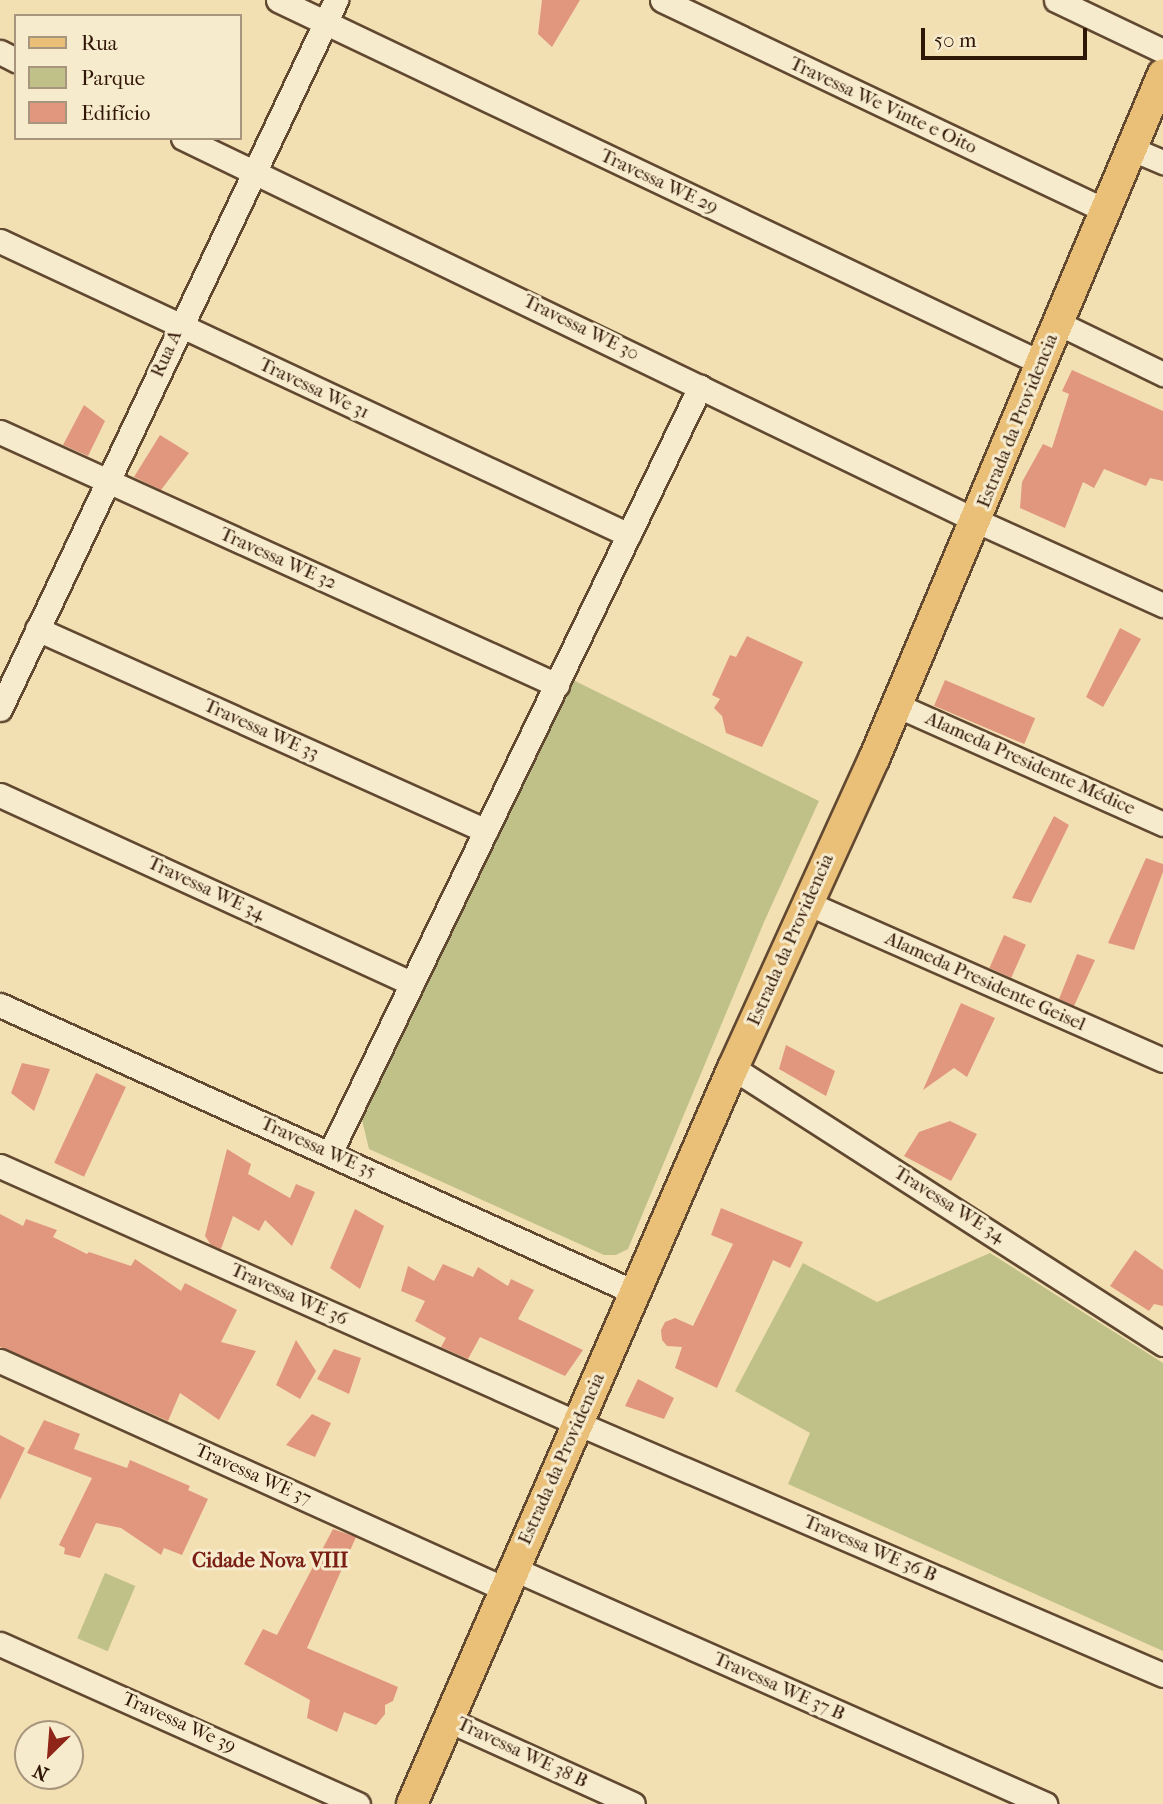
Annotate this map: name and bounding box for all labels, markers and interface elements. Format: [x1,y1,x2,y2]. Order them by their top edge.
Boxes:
legend [14,14,242,140]
scale bar [925,14,1091,58]
text: 50 m [934,28,977,52]
text: Rua [81,31,118,55]
street label: Travessa We Vinte e Oito [786,53,980,159]
text: Parque [81,66,145,90]
text: Edifício [81,101,150,125]
street label: Travessa WE 29 [596,145,722,219]
street label: Travessa WE 30 [519,290,643,366]
street label: Rua A [147,327,187,381]
street label: Estrada da Providencia [973,331,1063,511]
street label: Travessa We 31 [255,354,373,424]
street label: Travessa WE 32 [216,523,340,595]
street label: Travessa WE 33 [200,695,322,765]
street label: Alameda Presidente Médice [922,707,1138,821]
street label: Estrada da Providencia [743,850,839,1030]
street label: Travessa WE 34 [144,852,268,926]
street label: Alameda Presidente Geisel [881,927,1089,1037]
street label: Travessa WE 35 [257,1112,379,1184]
street label: Travessa WE 34 [889,1162,1009,1248]
street label: Travessa WE 36 [227,1259,351,1331]
street label: Estrada da Providencia [514,1369,610,1549]
street label: Travessa WE 37 [191,1439,315,1511]
street label: Travessa WE 36 B [800,1511,940,1587]
district label: Cidade Nova VIII [192,1547,348,1573]
street label: Travessa WE 37 B [710,1648,848,1726]
street label: Travessa We 39 [119,1688,239,1758]
street label: Travessa WE 38 B [453,1713,591,1793]
north arrow [14,1720,84,1790]
text: N [30,1759,52,1785]

